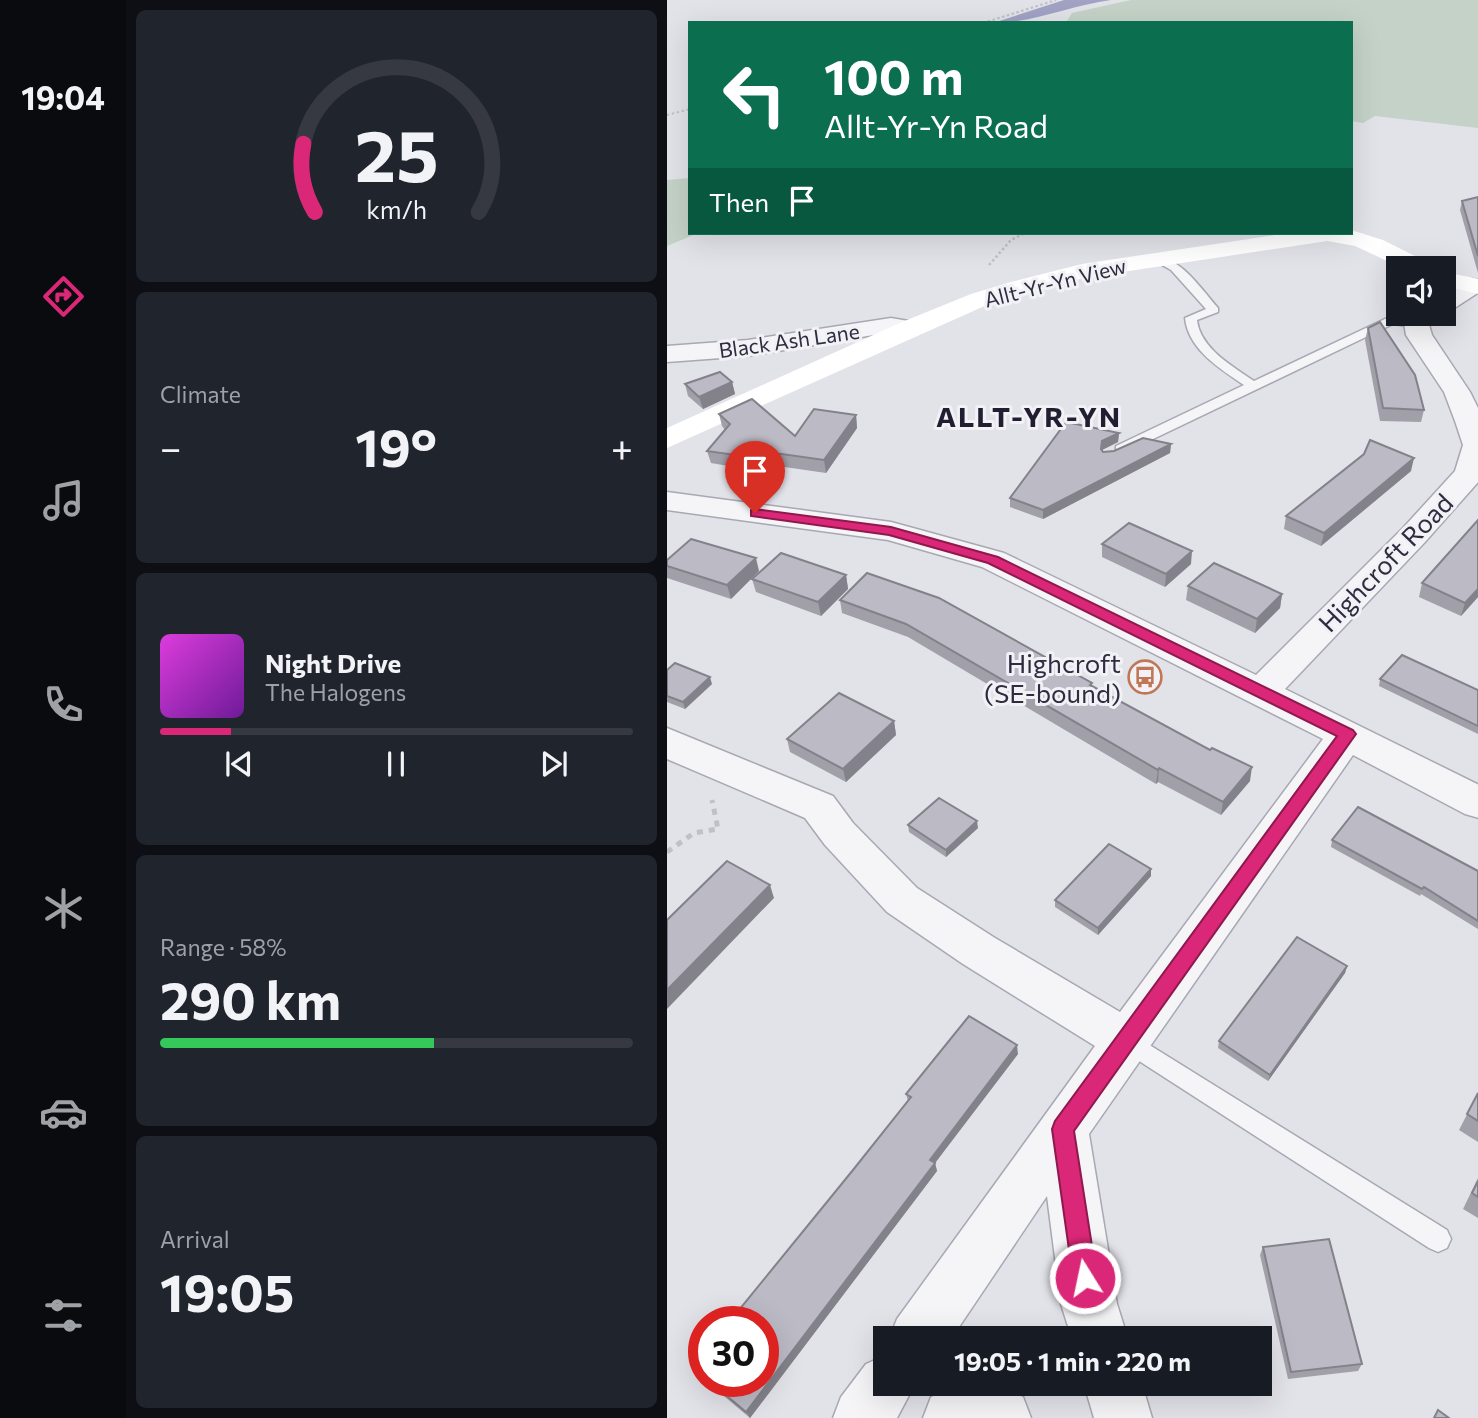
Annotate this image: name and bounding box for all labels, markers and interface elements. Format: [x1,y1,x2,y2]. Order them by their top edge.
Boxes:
text: 100 m [824,45,963,105]
icon: left [709,49,800,140]
text: 19:04 [21,77,105,117]
text: Allt-Yr-Yn Road [824,105,1048,145]
text: 25 [355,108,438,197]
icon: arrive [783,182,821,220]
text: Then [709,186,769,217]
text: km/h [366,194,427,224]
street label: Allt-Yr-Yn View [981,252,1129,312]
map controls [1386,256,1456,326]
button: sound [1386,256,1456,326]
icon: directions [39,272,88,321]
street label: Black Ash Lane [717,318,861,362]
text: Climate [160,380,241,408]
district label: ALLT-YR-YN [936,399,1122,433]
text: 19° [355,414,437,478]
text: − [160,423,182,470]
text: + [611,423,633,470]
pin [725,441,785,513]
icon: arrive [736,452,774,490]
icon: music [39,476,88,525]
street label: Highcroft Road [1311,487,1459,637]
text: Night Drive [265,647,401,678]
place label: Highcroft (SE-bound) [984,647,1121,708]
bus stop icon: Highcroft (SE-bound) [1126,658,1164,696]
text: The Halogens [265,678,406,706]
icon: phone [39,680,88,729]
icon: previous [220,745,258,783]
icon: pause [377,745,415,783]
icon: next [535,745,573,783]
icon: climate [39,884,88,933]
text: Range · 58% [160,933,287,961]
text: 290 km [160,967,341,1031]
icon: car [39,1088,88,1137]
text: Arrival [160,1225,230,1253]
position arrow [1048,1241,1122,1315]
text: 19:05 [160,1259,294,1323]
icon: filters [39,1291,88,1340]
speed limit sign: 30 [688,1306,779,1397]
text: 19:05 · 1 min · 220 m [954,1345,1191,1376]

